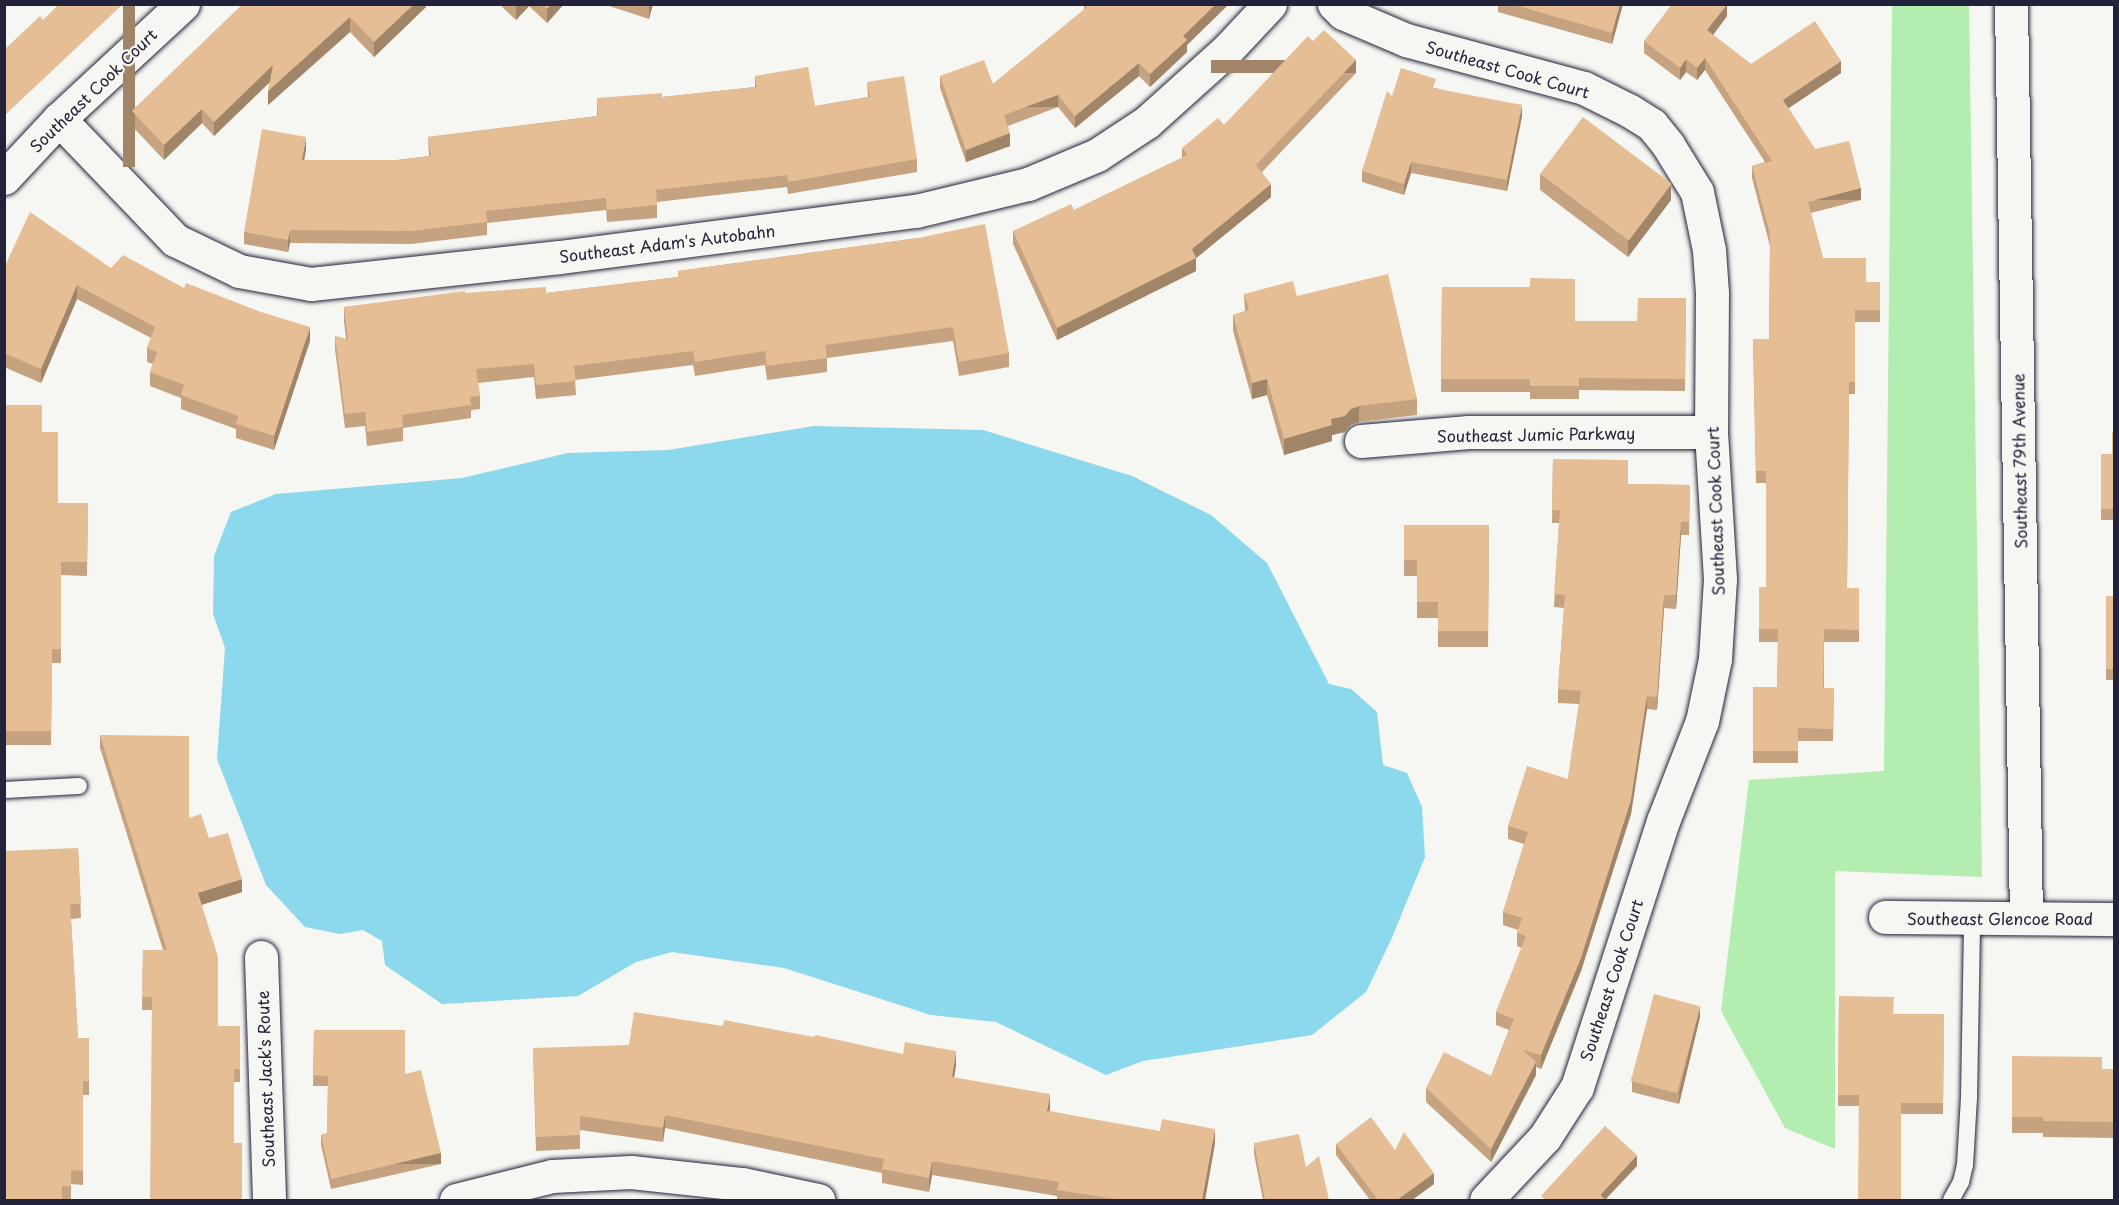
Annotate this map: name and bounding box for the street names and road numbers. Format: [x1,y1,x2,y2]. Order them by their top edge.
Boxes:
street label: Southeast Cook Court [26,24,160,156]
street label: Southeast Cook Court [1424,36,1592,102]
street label: Southeast Adam's Autobahn [558,220,776,266]
street label: Southeast 79th Avenue [2008,373,2030,549]
street label: Southeast Jumic Parkway [1436,423,1636,445]
street label: Southeast Cook Court [1702,426,1728,596]
street label: Southeast Cook Court [1576,897,1646,1063]
street label: Southeast Glencoe Road [1907,908,2093,928]
street label: Southeast Jack's Route [252,990,278,1168]

